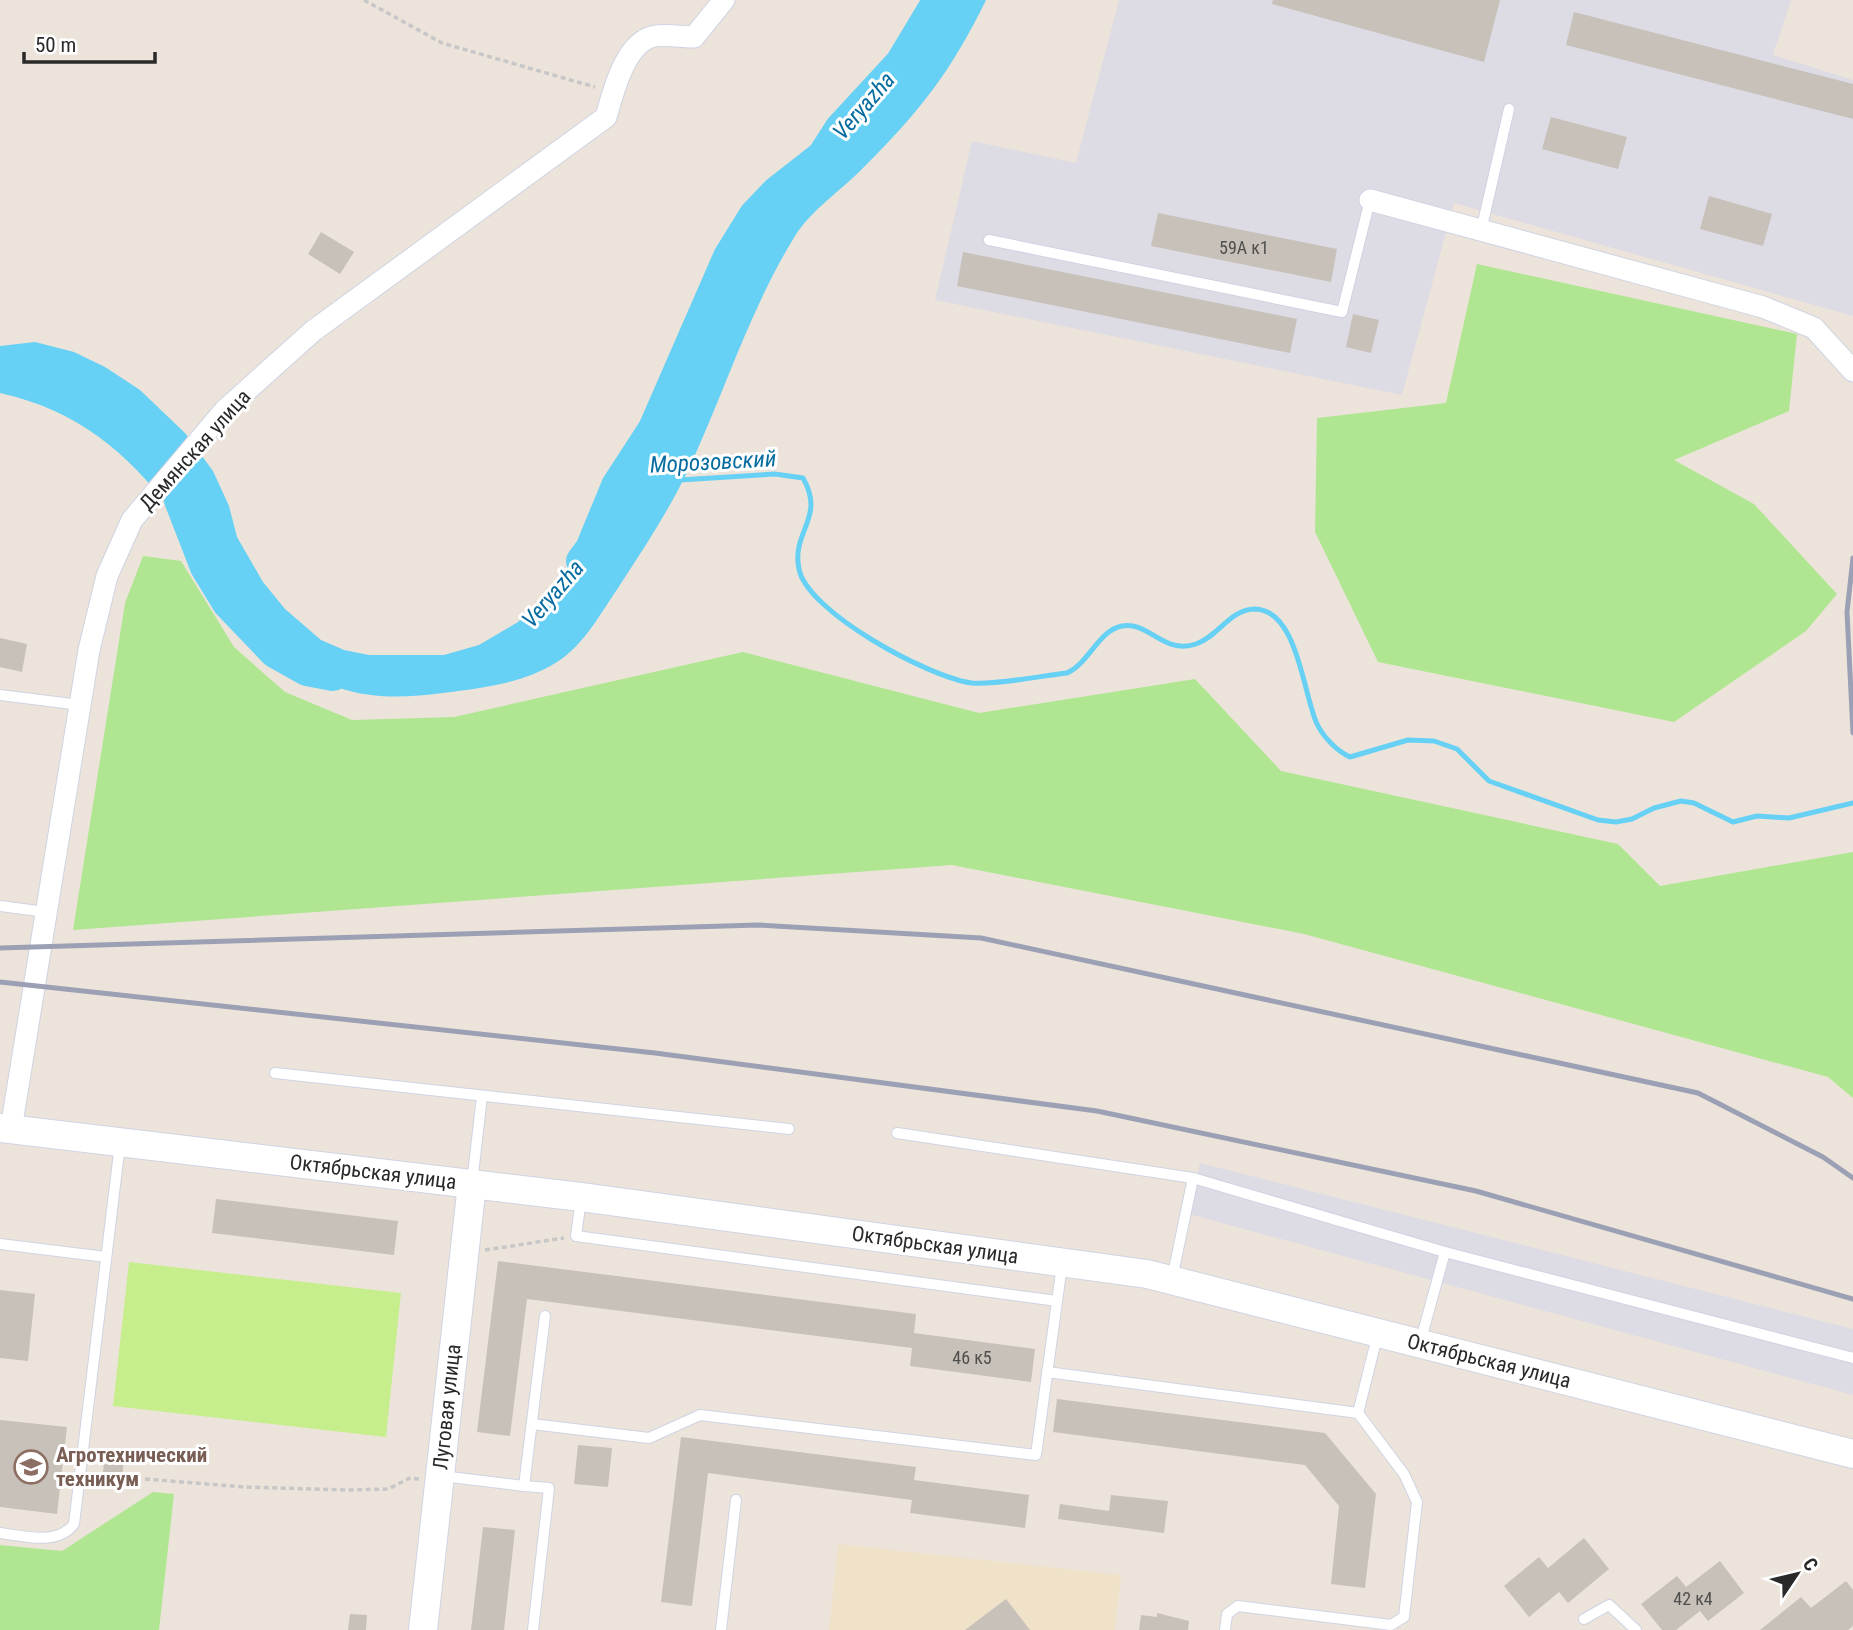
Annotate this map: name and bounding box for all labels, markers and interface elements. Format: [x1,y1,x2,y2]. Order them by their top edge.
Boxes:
scale bar [24,21,156,65]
text: 50 m [35,33,76,57]
water label: Veryazha [827,67,901,145]
house number: 59А к1 [1219,237,1269,258]
street label: Демянская улица [135,385,255,515]
water label: Морозовский [649,445,777,479]
water label: Veryazha [516,555,590,633]
street label: Октябрьская улица [288,1150,458,1194]
street label: Октябрьская улица [850,1221,1020,1269]
street label: Октябрьская улица [1405,1329,1573,1393]
street label: Луговая улица [428,1343,466,1471]
house number: 46 к5 [952,1347,992,1368]
place label: Агротехнический техникум [56,1443,207,1491]
school or university icon: Агротехнический техникум [12,1448,50,1486]
north arrow [1762,1539,1832,1609]
text: С [1798,1554,1823,1576]
house number: 42 к4 [1673,1588,1713,1609]

